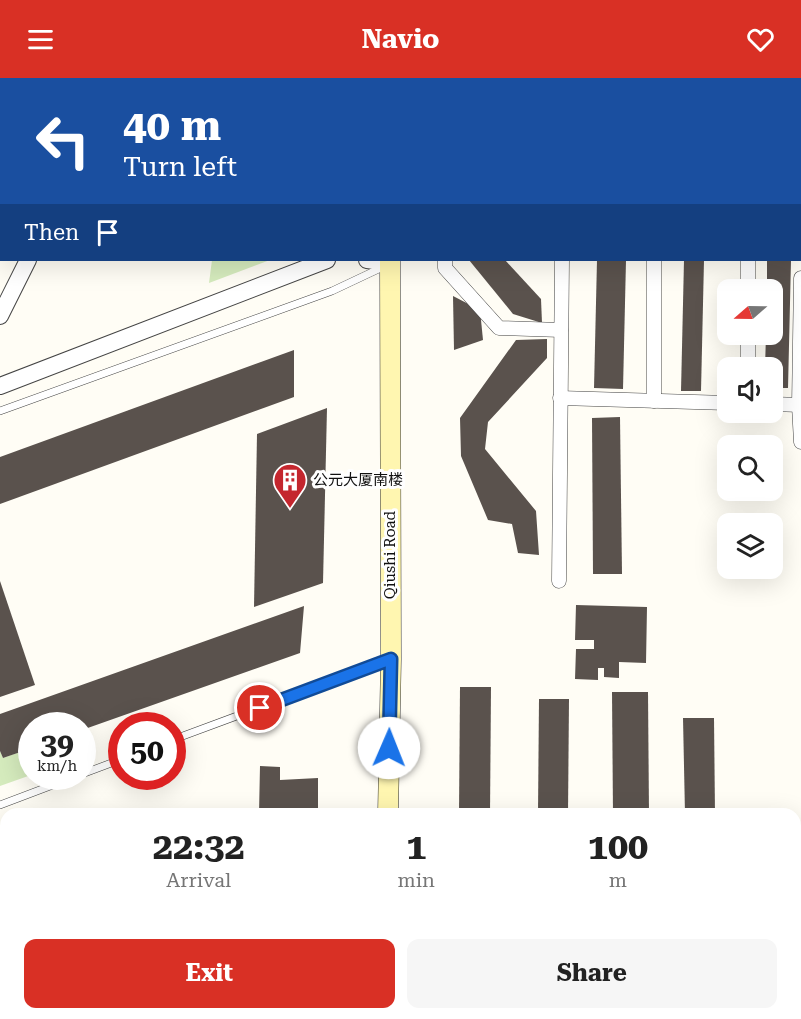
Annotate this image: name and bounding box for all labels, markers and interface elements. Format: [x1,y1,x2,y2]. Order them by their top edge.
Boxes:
icon: menu [24,23,57,56]
text: Navio [361,23,440,55]
icon: heart [744,23,777,56]
text: 40 m [123,101,221,150]
icon: left [24,102,102,180]
text: Turn left [123,151,237,183]
icon: arrive [91,216,124,249]
text: Then [24,220,79,245]
north arrow [717,279,783,345]
map controls [717,279,783,579]
button: sound [717,357,783,423]
button: search [717,435,783,501]
building icon: 公元大厦南楼 [272,462,308,509]
place label: 公元大厦南楼 [313,471,403,489]
street label: Qiushi Road [381,510,399,599]
button: layers [717,513,783,579]
pin [234,682,285,733]
icon: arrive [243,691,276,724]
speed limit sign: 50 [108,712,186,790]
position arrow [357,716,421,780]
text: 39 [40,726,74,761]
text: km/h [37,757,77,775]
text: 22:32 [153,826,245,868]
text: 1 [406,826,426,868]
text: 100 [588,826,648,868]
text: Arrival [166,868,231,892]
text: min [397,868,435,892]
text: m [609,868,627,892]
button: Exit [24,939,395,1008]
button: Share [407,939,777,1008]

